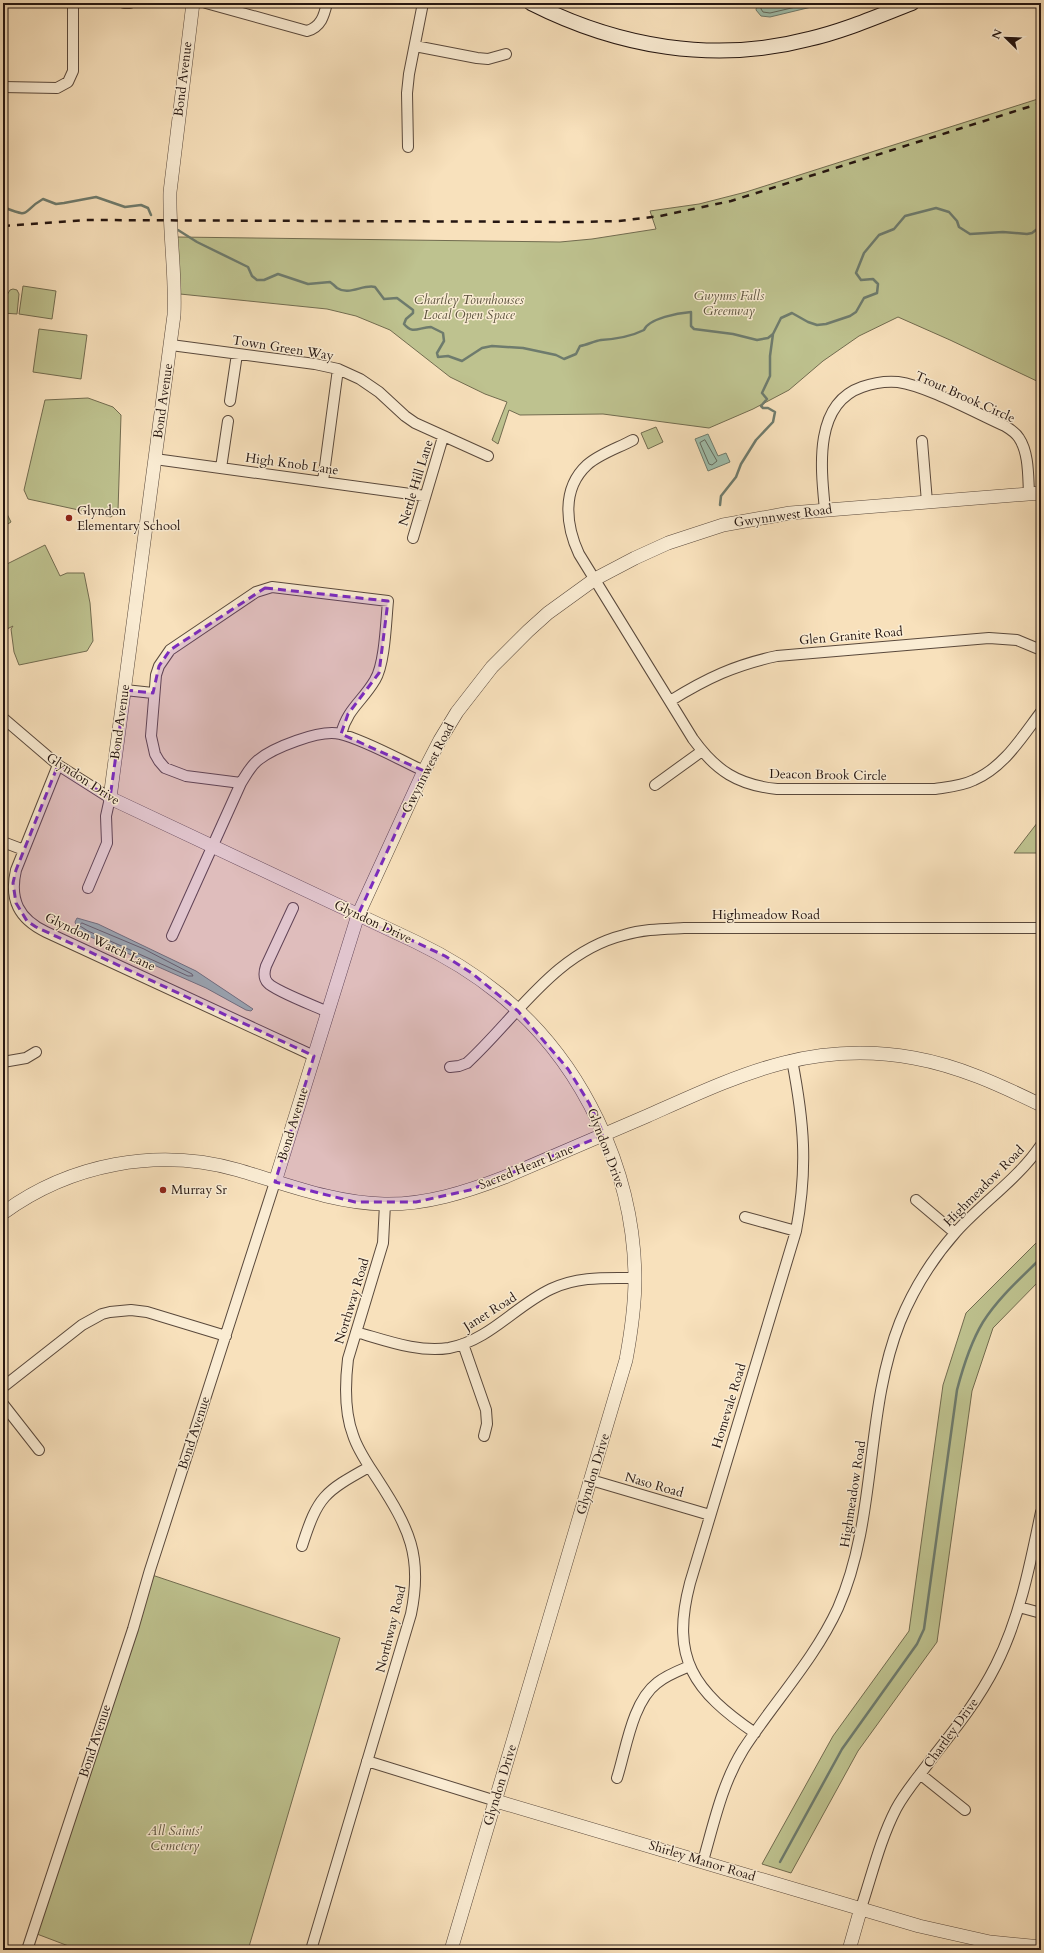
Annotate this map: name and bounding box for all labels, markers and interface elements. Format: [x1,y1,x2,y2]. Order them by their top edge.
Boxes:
north arrow [986,18,1026,58]
text: N [988,27,1006,42]
street label: Bond Avenue [169,40,197,118]
park label: Gwynns Falls Greenway [694,287,765,320]
park label: Chartley Townhouses Local Open Space [414,291,524,324]
street label: Town Green Way [231,331,335,365]
street label: Bond Avenue [149,362,177,440]
street label: Trout Brook Circle [912,367,1018,427]
street label: Nettle Hill Lane [394,438,438,528]
street label: High Knob Lane [244,449,340,479]
street label: Gwynnwest Road [733,500,833,532]
place label: Glyndon Elementary School [77,502,181,535]
marker: Glyndon Elementary School [64,513,74,523]
street label: Glen Granite Road [798,622,904,650]
street label: Bond Avenue [106,683,134,761]
street label: Gwynnwest Road [397,720,459,816]
street label: Glyndon Drive [43,749,123,810]
street label: Deacon Brook Circle [769,765,887,785]
street label: Glyndon Drive [331,896,415,948]
street label: Highmeadow Road [712,906,820,924]
street label: Glyndon Watch Lane [42,908,158,976]
street label: Bond Avenue [273,1085,313,1163]
street label: Glyndon Drive [583,1106,630,1191]
street label: Sacred Heart Lane [476,1140,576,1194]
street label: Highmeadow Road [939,1141,1029,1231]
place label: Murray Sr [171,1181,227,1199]
marker: Murray Sr [158,1185,168,1195]
street label: Northway Road [330,1256,374,1346]
street label: Janet Road [458,1289,520,1336]
street label: Homevale Road [707,1361,751,1451]
street label: Bond Avenue [174,1394,214,1472]
street label: Glyndon Drive [572,1431,614,1517]
street label: Highmeadow Road [836,1439,870,1549]
street label: Naso Road [623,1468,685,1502]
street label: Northway Road [371,1584,411,1674]
street label: Chartley Drive [919,1694,983,1772]
street label: Bond Avenue [75,1702,115,1780]
street label: Glyndon Drive [479,1742,521,1828]
park label: All Saints' Cemetery [147,1822,202,1855]
street label: Shirley Manor Road [646,1836,758,1886]

